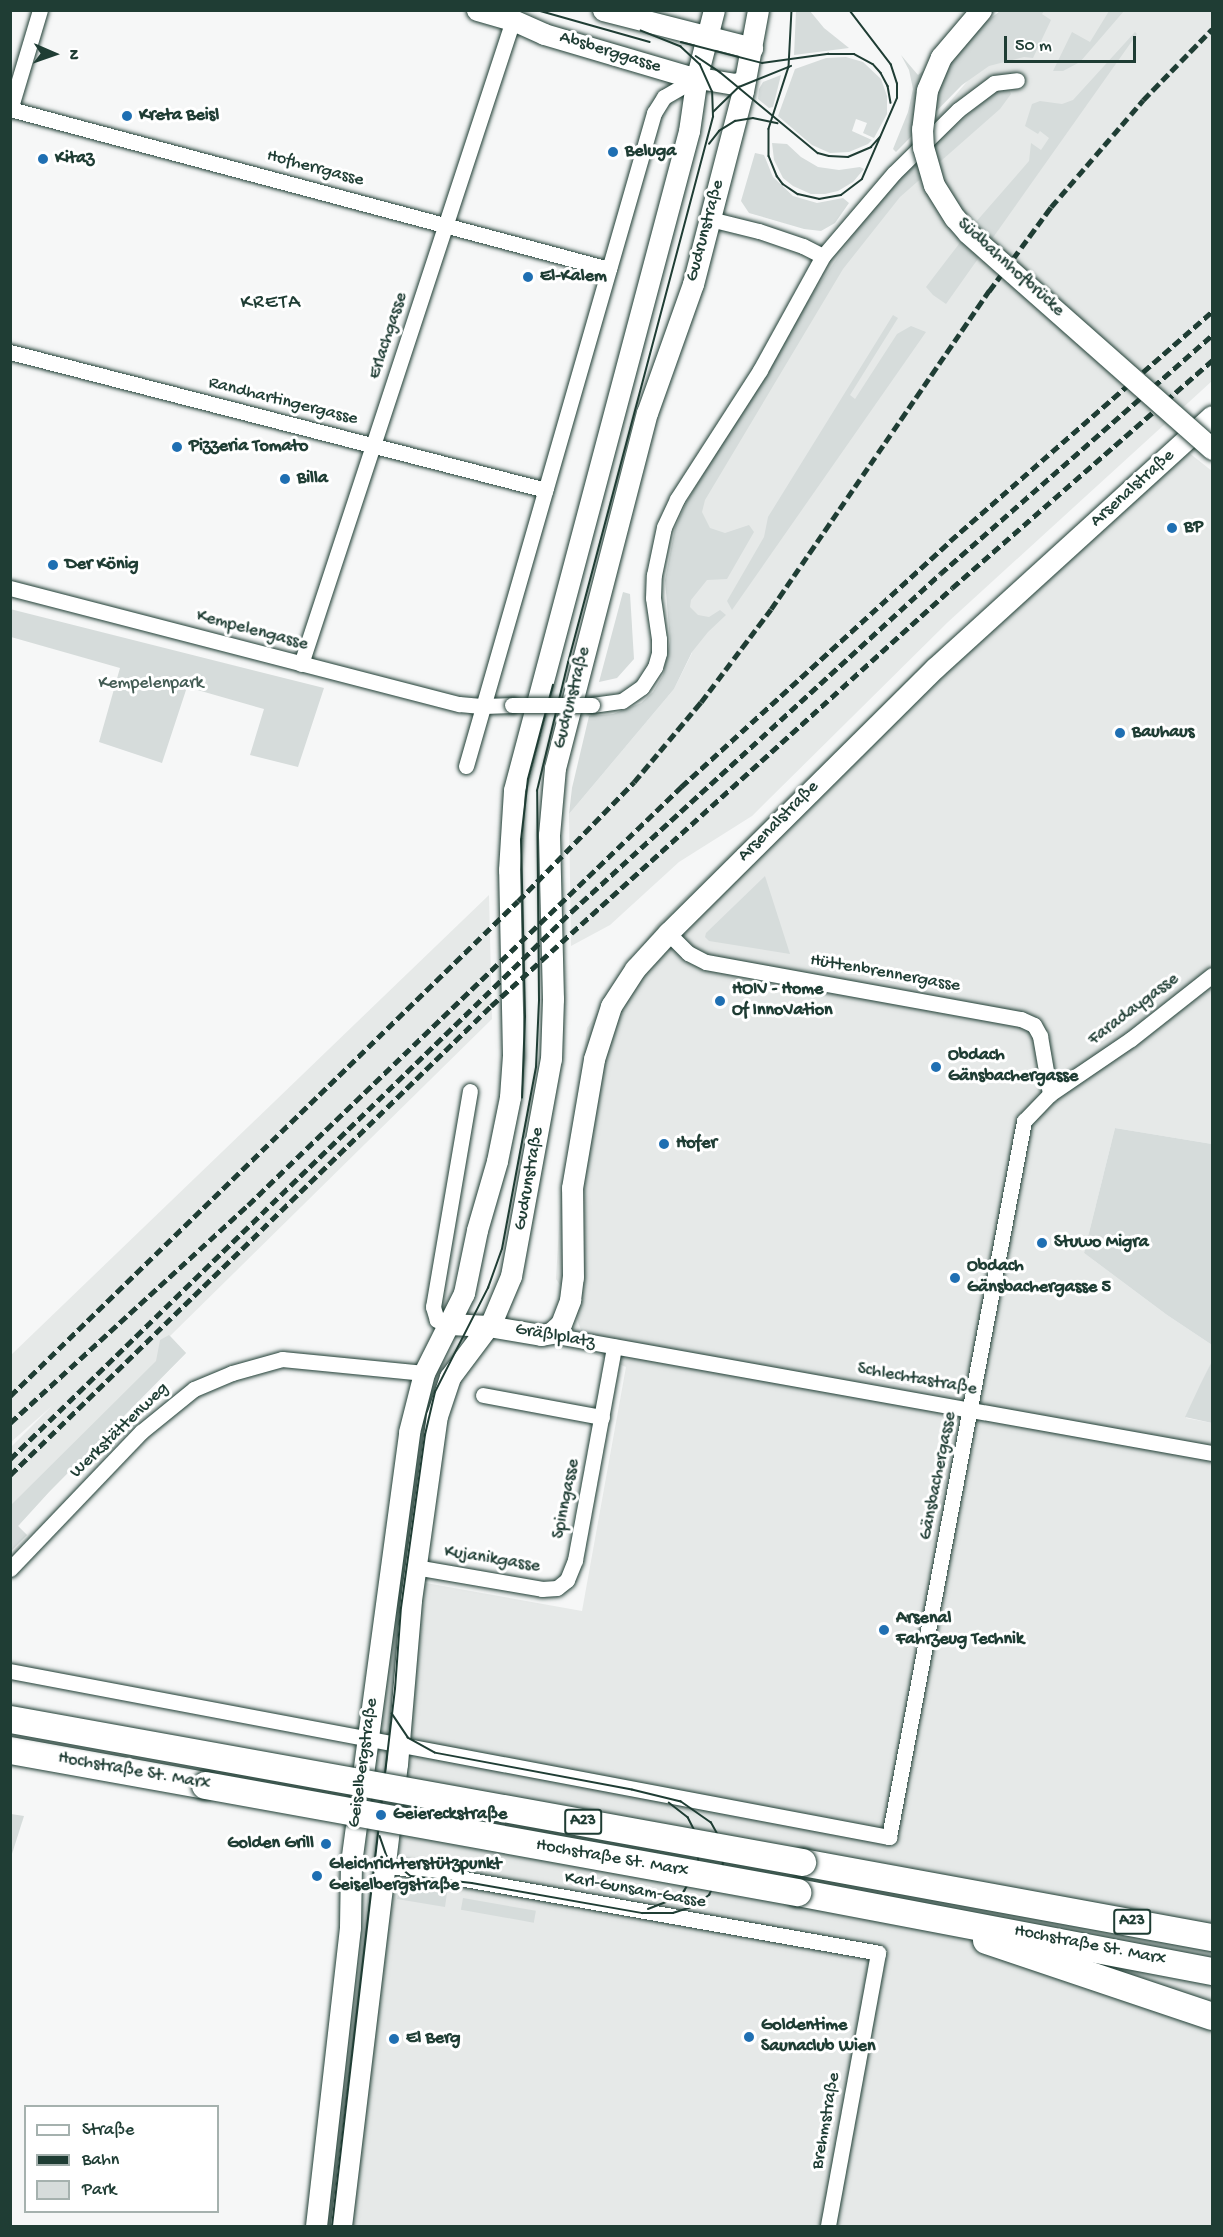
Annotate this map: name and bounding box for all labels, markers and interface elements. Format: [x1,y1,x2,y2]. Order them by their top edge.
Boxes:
north arrow [24,24,84,84]
scale bar [1007,24,1139,62]
street label: Absberggasse [557,27,663,79]
text: 50 m [1015,36,1052,57]
text: N [63,49,82,60]
place label: Kreta Beisl [139,105,219,127]
marker: Kreta Beisl [120,109,134,123]
place label: Beluga [625,141,676,163]
marker: Beluga [606,145,620,159]
street label: Hofherrgasse [264,146,366,192]
place label: Kitaz [55,148,94,170]
marker: Kitaz [36,152,50,166]
street label: Gudrunstraße [682,178,730,284]
street label: Südbahnhofbrücke [952,214,1068,322]
place label: El-Kalem [540,266,607,288]
marker: El-Kalem [521,270,535,284]
street label: Erlachgasse [365,290,413,382]
district label: KRETA [241,291,301,315]
street label: Randhartingergasse [206,373,360,431]
place label: Pizzeria Tomato [189,436,308,458]
marker: Pizzeria Tomato [170,440,184,454]
street label: Arsenalstraße [1086,446,1180,532]
place label: Billa [297,468,328,490]
marker: Billa [278,472,292,486]
place label: BP [1184,517,1203,539]
marker: BP [1165,521,1179,535]
place label: Der König [65,554,139,576]
marker: Der König [46,558,60,572]
street label: Kempelengasse [194,606,310,656]
street label: Gudrunstraße [550,645,596,751]
park label: Kempelenpark [98,673,204,695]
place label: Bauhaus [1132,722,1194,744]
marker: Bauhaus [1113,726,1127,740]
street label: Arsenalstraße [734,777,824,867]
street label: Hüttenbrennergasse [808,950,962,998]
street label: Faradaygasse [1084,969,1184,1051]
place label: HOIV - Home Of InnoVation [732,980,833,1022]
marker: HOIV - Home Of InnoVation [713,994,727,1008]
place label: Obdach Gänsbachergasse [948,1046,1078,1088]
marker: Obdach Gänsbachergasse [929,1060,943,1074]
street label: Gudrunstraße [510,1126,550,1232]
place label: Hofer [676,1133,717,1155]
marker: Hofer [657,1137,671,1151]
place label: Stuwo Migra [1054,1232,1149,1254]
marker: Stuwo Migra [1035,1236,1049,1250]
place label: Obdach Gänsbachergasse 5 [967,1257,1111,1300]
marker: Obdach Gänsbachergasse 5 [948,1271,962,1285]
street label: Gräßlplatz [513,1319,597,1355]
street label: Schlechtastraße [856,1359,978,1401]
street label: Werkstättenweg [66,1378,174,1484]
street label: Gänsbachergasse [916,1410,962,1542]
street label: Spinngasse [549,1457,585,1541]
street label: Kujanikgasse [442,1542,542,1578]
place label: Arsenal Fahrzeug Technik [896,1609,1024,1652]
marker: Arsenal Fahrzeug Technik [877,1623,891,1637]
street label: Geiselbergstraße [344,1697,384,1829]
street label: Hochstraße St. Marx [56,1748,212,1796]
place label: Geiereckstraße [393,1804,507,1826]
marker: Geiereckstraße [374,1808,388,1822]
road number: A23 [564,1809,602,1835]
place label: Golden Grill [227,1833,314,1855]
street label: Hochstraße St. Marx [534,1835,690,1883]
marker: Golden Grill [319,1837,333,1851]
place label: Gleichrichterstützpunkt Geiselbergstraße [329,1855,501,1898]
street label: Karl-Gunsam-Gasse [563,1868,707,1914]
marker: Gleichrichterstützpunkt Geiselbergstraße [310,1869,324,1883]
road number: A23 [1112,1909,1152,1935]
street label: Hochstraße St. Marx [1012,1921,1168,1971]
place label: Goldentime Saunaclub Wien [761,2016,876,2058]
place label: El Berg [406,2028,461,2050]
marker: Goldentime Saunaclub Wien [742,2030,756,2044]
marker: El Berg [387,2032,401,2046]
street label: Brehmstraße [808,2071,846,2171]
legend [24,2105,219,2213]
text: Straße [82,2120,134,2141]
text: Bahn [82,2150,119,2171]
text: Park [82,2180,116,2201]

